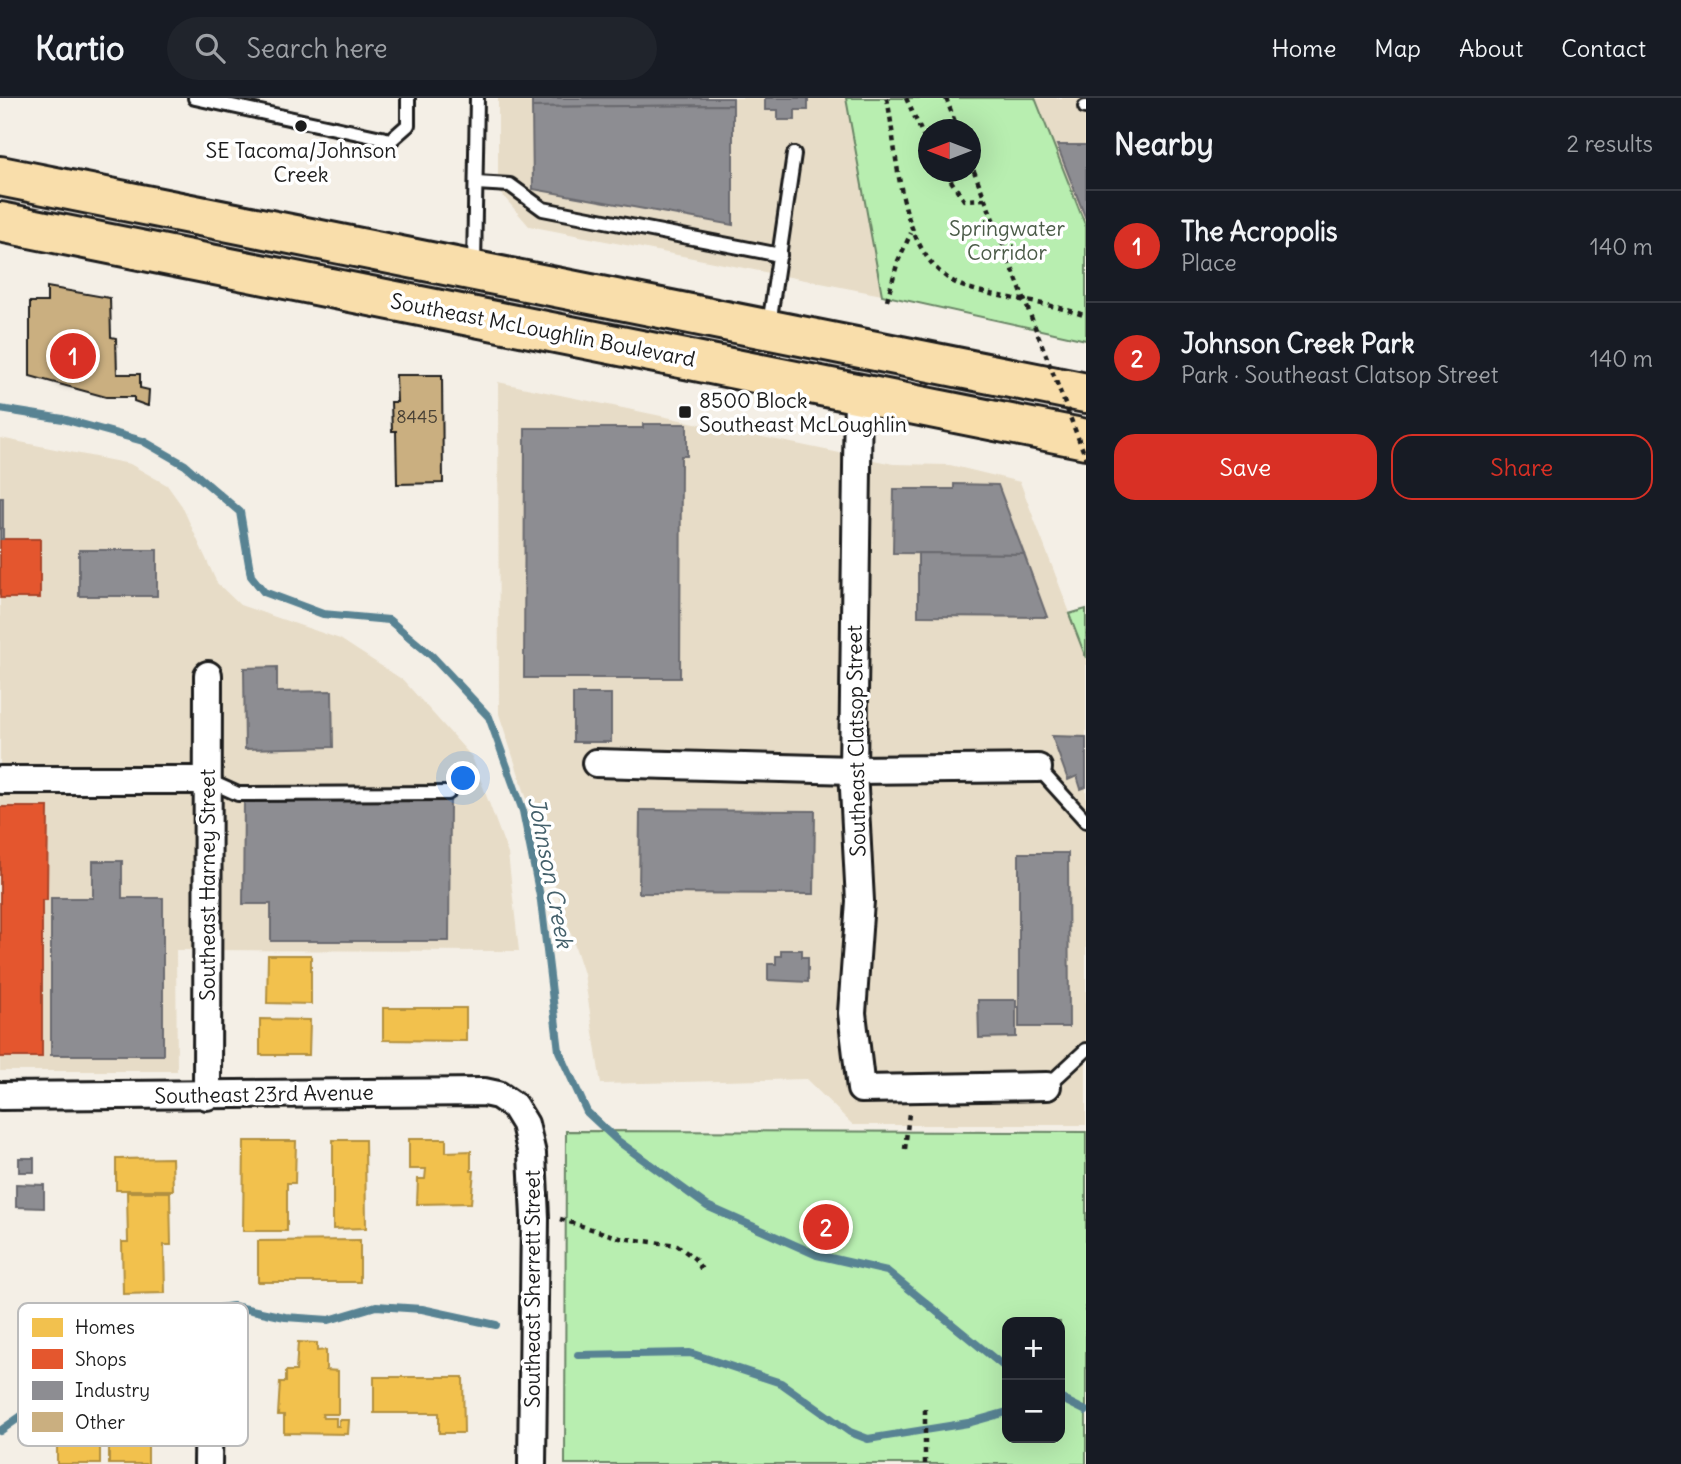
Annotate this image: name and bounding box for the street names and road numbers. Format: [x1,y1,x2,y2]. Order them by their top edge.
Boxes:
street label: Southeast McLoughlin Boulevard [388,287,698,373]
street label: Southeast Clatsop Street [840,625,872,857]
street label: Southeast Harney Street [194,769,221,1001]
street label: Southeast 23rd Avenue [154,1079,374,1109]
street label: Southeast Sherrett Street [519,1170,546,1408]

